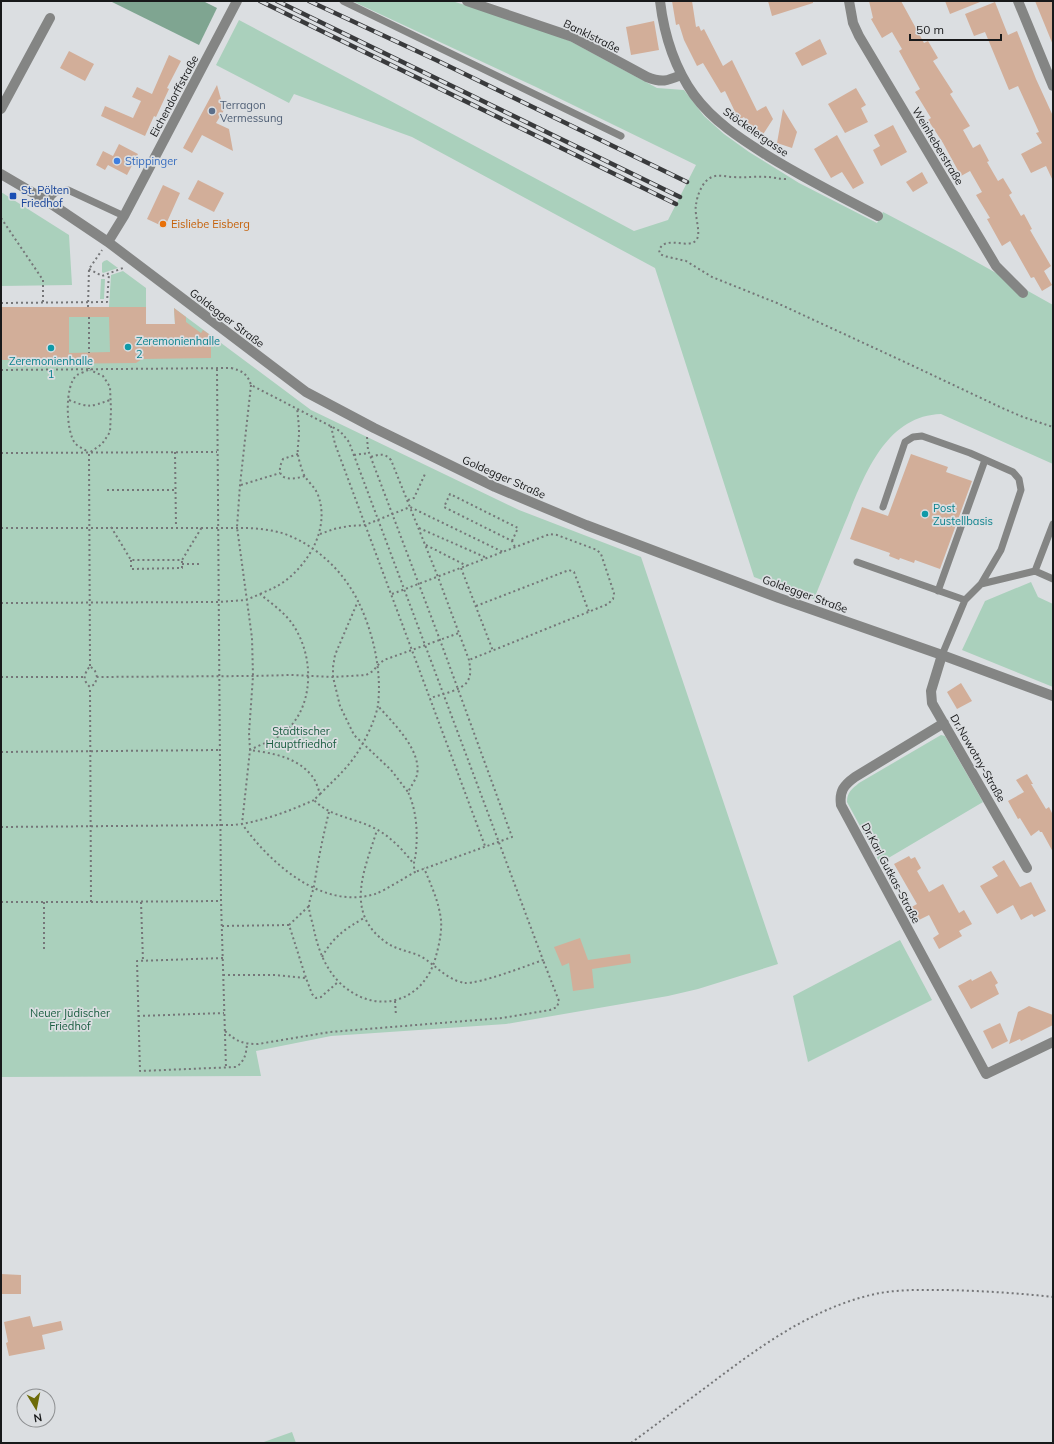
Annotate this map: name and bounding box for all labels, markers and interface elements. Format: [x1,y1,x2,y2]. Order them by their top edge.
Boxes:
street label: Banklstraße [561,16,623,56]
scale bar [910,16,1001,42]
text: 50 m [916,22,944,37]
street label: Eichendorffstraße [147,53,201,139]
place label: Terragon Vermessung [220,98,283,125]
street label: Stöckelergasse [721,104,791,160]
street label: Weinheberstraße [909,105,967,187]
marker: Terragon Vermessung [207,106,217,116]
place label: Stippinger [125,154,177,168]
marker: Stippinger [112,156,122,166]
place label: St. Pölten Friedhof [21,183,69,210]
marker: St. Pölten Friedhof [8,191,18,201]
place label: Eisliebe Eisberg [171,217,250,231]
marker: Eisliebe Eisberg [158,219,168,229]
street label: Goldegger Straße [187,285,267,351]
place label: Zeremonienhalle 2 [136,334,220,361]
marker: Zeremonienhalle 2 [123,342,133,352]
marker: Zeremonienhalle 1 [46,343,56,353]
place label: Zeremonienhalle 1 [9,354,93,381]
street label: Goldegger Straße [460,452,548,502]
place label: Post Zustellbasis [933,501,993,528]
marker: Post Zustellbasis [920,509,930,519]
street label: Goldegger Straße [760,572,850,616]
street label: Dr.Nowotny-Straße [947,712,1009,804]
park label: Städtischer Hauptfriedhof [265,724,337,751]
street label: Dr.Karl Gutkas-Straße [859,820,924,926]
park label: Neuer Jüdischer Friedhof [30,1006,110,1033]
north arrow [16,1388,56,1428]
text: N [32,1410,43,1425]

